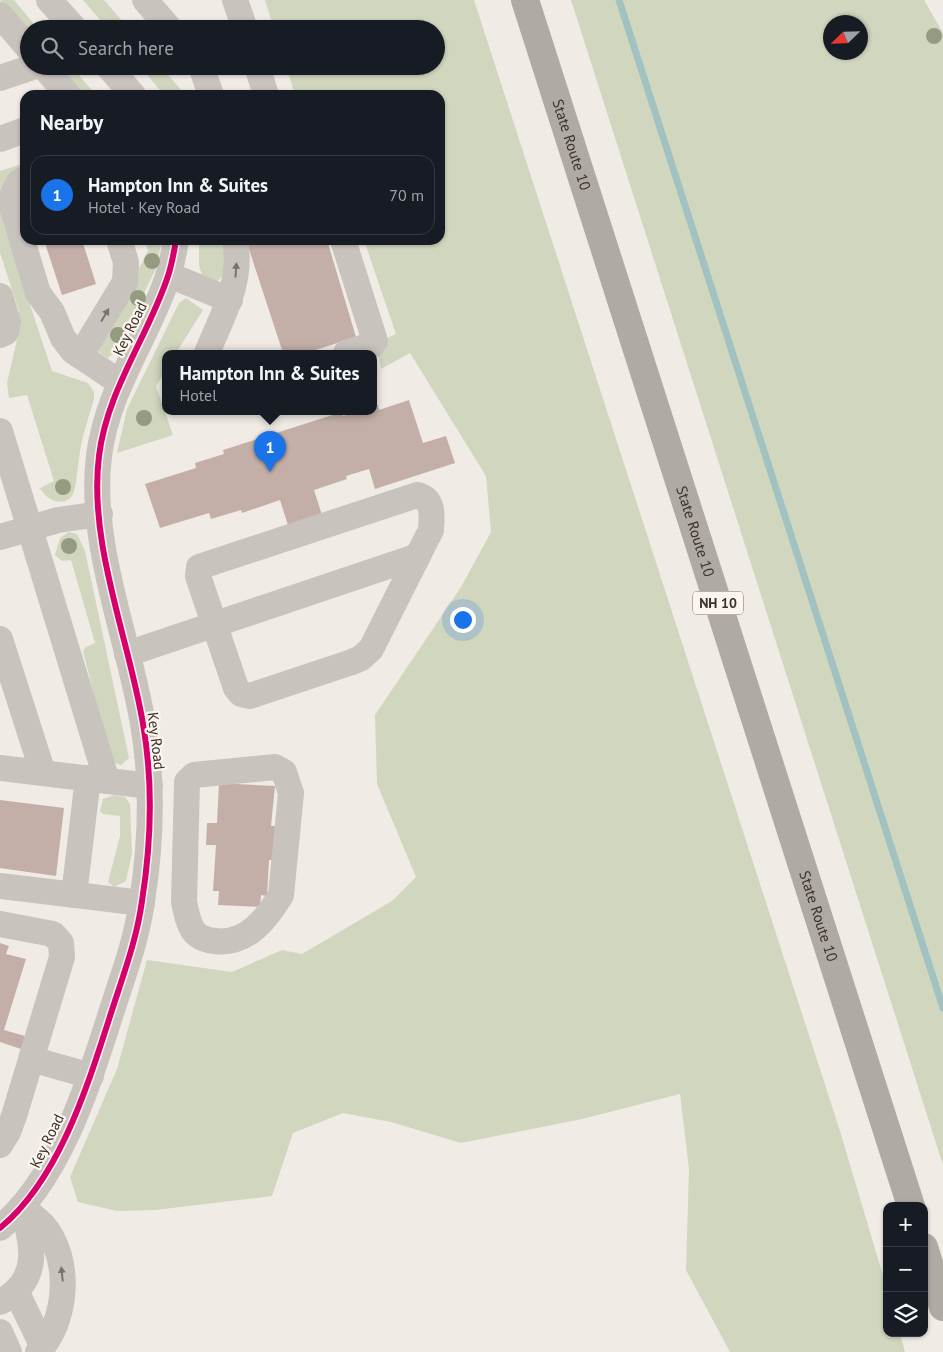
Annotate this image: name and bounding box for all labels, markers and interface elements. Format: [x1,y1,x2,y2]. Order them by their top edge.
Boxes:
north arrow [823,15,868,60]
search box [20,20,445,75]
icon: search [38,34,66,62]
text: Search here [78,36,174,60]
street label: State Route 10 [548,97,595,192]
text: Nearby [40,109,103,136]
text: Hampton Inn & Suites [88,173,268,197]
text: 1 [52,185,62,205]
text: 70 m [389,185,424,205]
text: Hotel · Key Road [88,197,200,217]
one-way arrow [233,262,241,278]
street label: Key Road [108,299,151,359]
one-way arrow [101,308,110,321]
popup [162,350,377,415]
text: Hampton Inn & Suites [179,361,360,385]
text: Hotel [179,385,217,405]
pin: 1 [254,431,286,472]
street label: State Route 10 [672,483,719,579]
road number: NH 10 [693,592,743,614]
your location [450,607,476,633]
street label: Key Road [144,711,169,771]
street label: State Route 10 [795,868,842,964]
street label: Key Road [25,1111,68,1171]
map controls [883,1202,928,1337]
button: + [883,1202,928,1247]
button: − [883,1247,928,1292]
one-way arrow [57,1266,65,1282]
button: layers [883,1292,928,1337]

